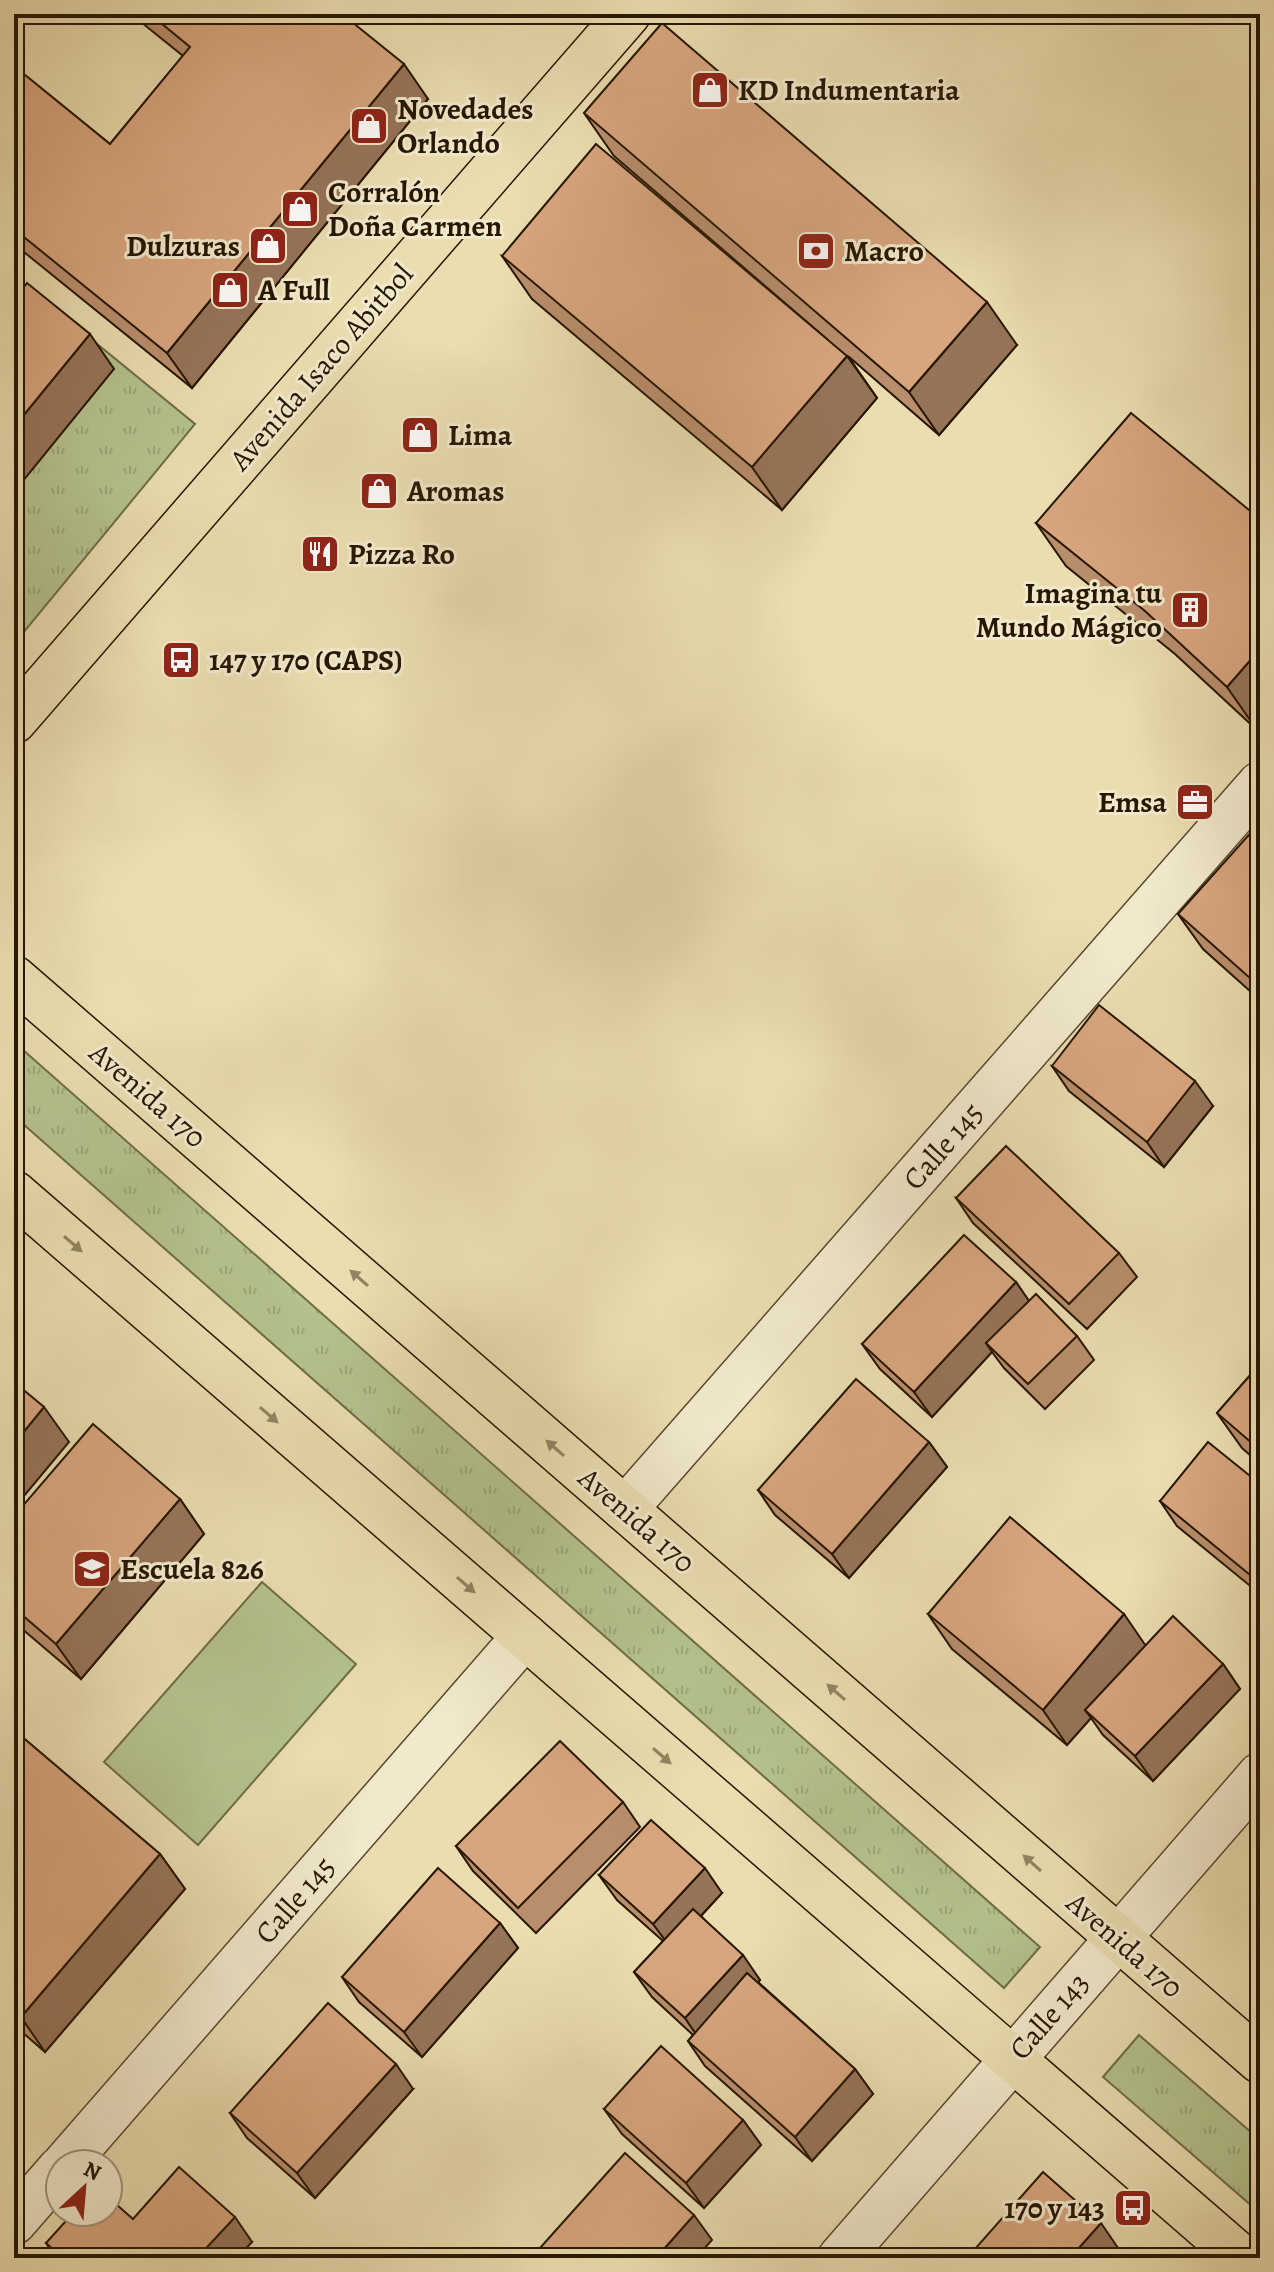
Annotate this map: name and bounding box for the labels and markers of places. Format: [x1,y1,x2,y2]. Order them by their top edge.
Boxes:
shop icon: KD Indumentaria [689,69,731,111]
place label: KD Indumentaria [738,70,960,110]
place label: Novedades Orlando [397,89,534,163]
shop icon: Novedades Orlando [348,105,390,147]
place label: Corralón Doña Carmen [328,172,502,246]
shop icon: Corralón Doña Carmen [279,188,321,230]
shop icon: Dulzuras [247,225,289,267]
place label: Dulzuras [126,226,240,266]
bank icon: Macro [795,230,837,272]
place label: Macro [844,231,924,271]
shop icon: A Full [209,269,251,311]
place label: A Full [257,270,330,310]
shop icon: Lima [399,414,441,456]
place label: Lima [448,415,513,455]
shop icon: Aromas [358,470,400,512]
place label: Aromas [406,471,505,511]
restaurant icon: Pizza Ro [299,533,341,575]
place label: Pizza Ro [348,534,455,574]
place label: Imagina tu Mundo Mágico [976,573,1163,647]
building icon: Imagina tu Mundo Mágico [1169,589,1211,631]
bus stop icon: 147 y 170 (CAPS) [160,639,202,681]
place label: 147 y 170 (CAPS) [209,640,403,680]
office icon: Emsa [1174,781,1216,823]
place label: Emsa [1098,782,1168,822]
school or university icon: Escuela 826 [71,1548,113,1590]
place label: Escuela 826 [120,1549,264,1589]
bus stop icon: 170 y 143 [1112,2187,1154,2229]
place label: 170 y 143 [1004,2188,1105,2228]

